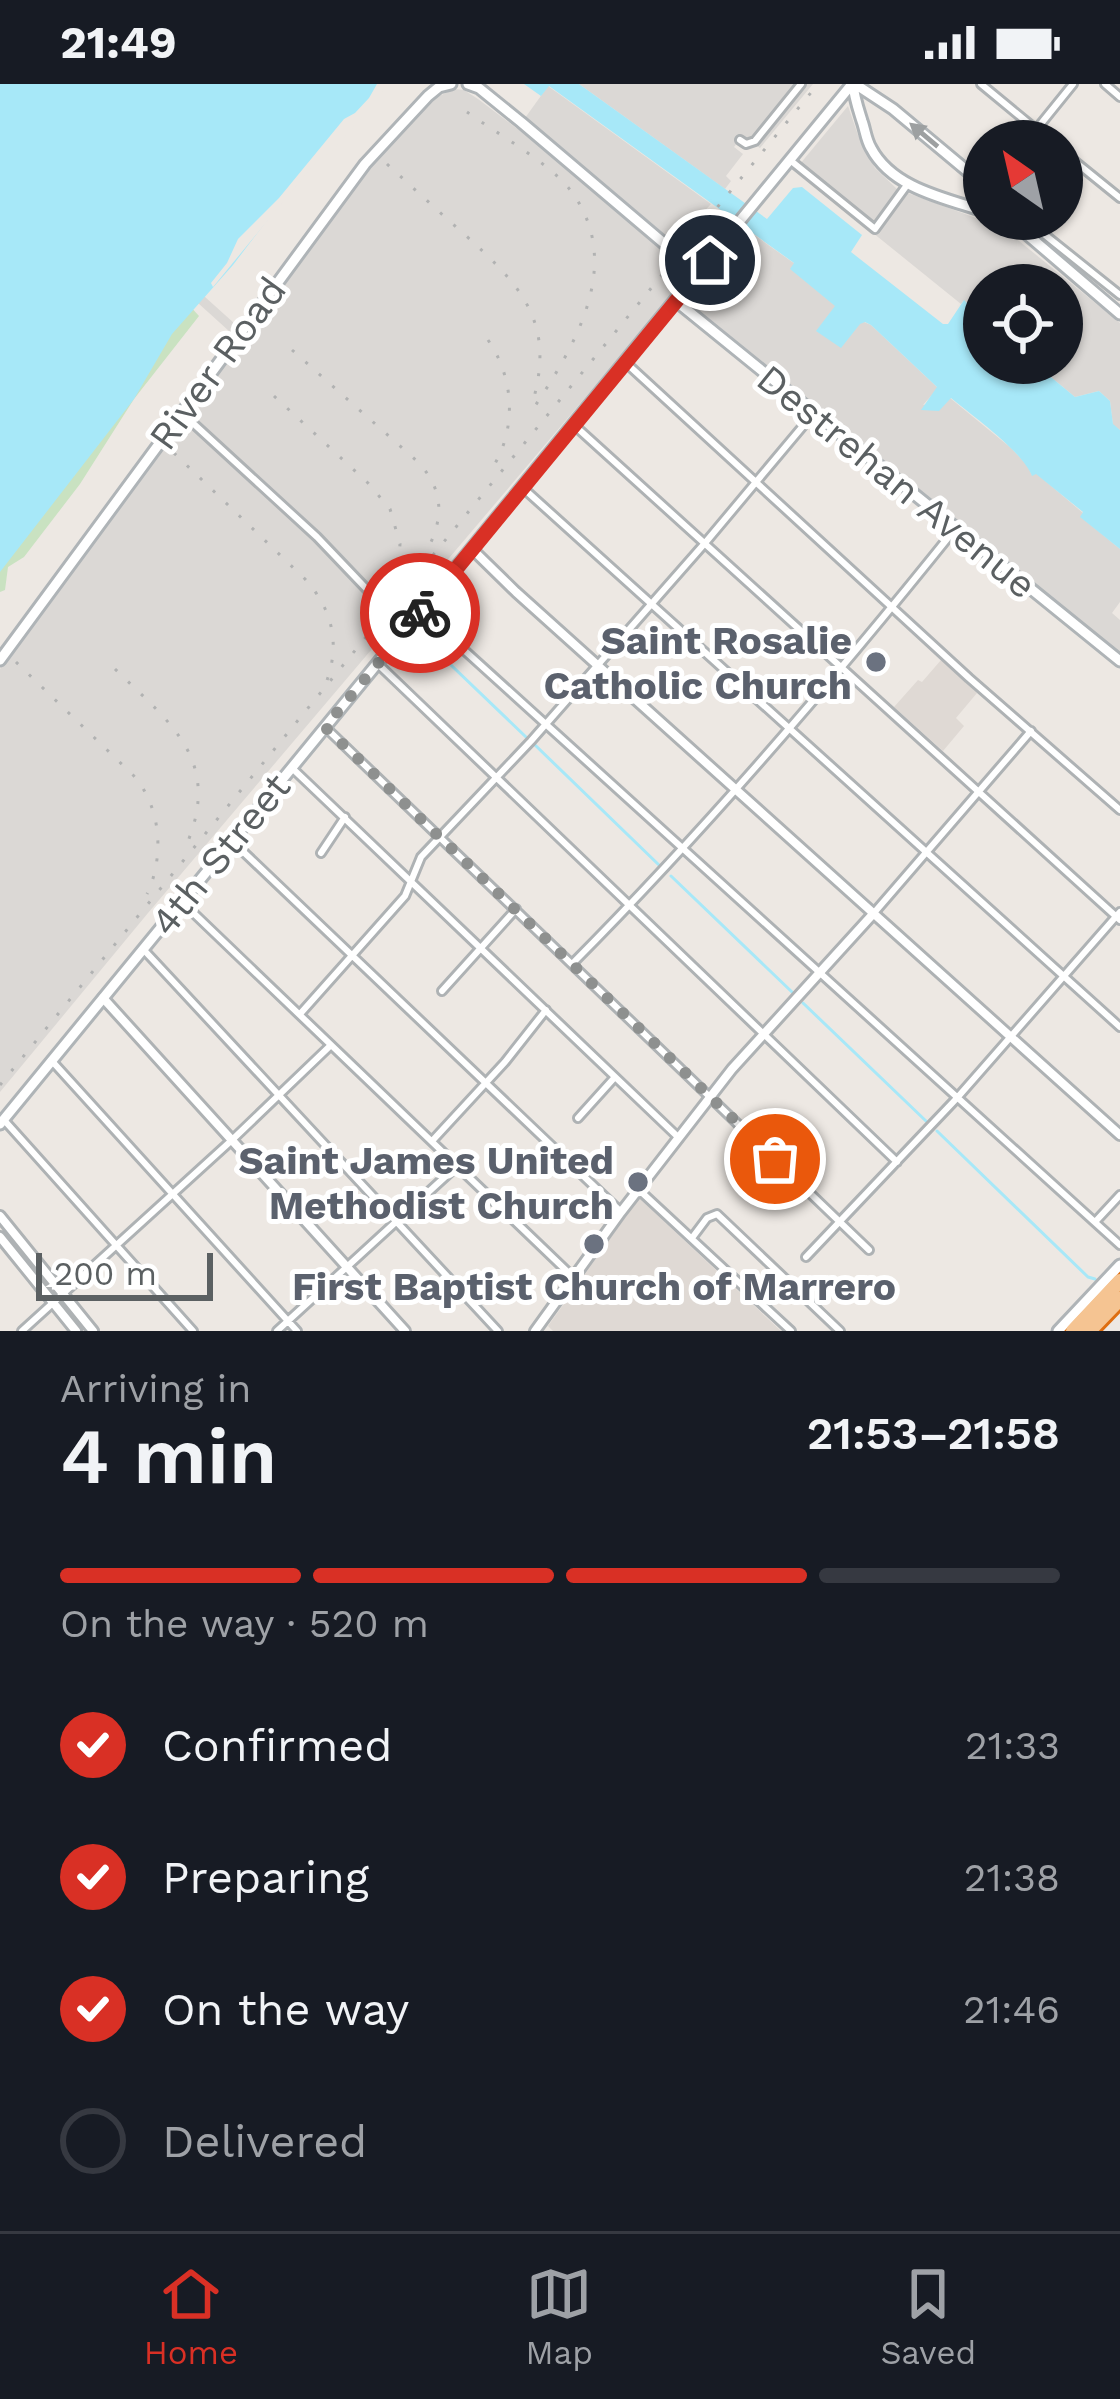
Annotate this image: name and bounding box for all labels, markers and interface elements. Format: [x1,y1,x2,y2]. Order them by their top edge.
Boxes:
text: 21:49 [60,16,177,69]
north arrow [963,120,1083,240]
map controls [963,120,1083,384]
one-way arrow [909,122,939,148]
pin [659,209,761,311]
icon: home [677,227,743,293]
button: locate [963,264,1083,384]
street label: River Road [140,268,295,458]
street label: Destrehan Avenue [748,355,1045,608]
courier [360,553,480,673]
icon: bike [387,580,453,646]
place label: Saint Rosalie Catholic Church [544,618,852,708]
marker: Saint Rosalie Catholic Church [863,649,889,675]
street label: 4th Street [142,764,299,944]
pin [724,1108,826,1210]
icon: bag [742,1126,808,1192]
place label: Saint James United Methodist Church [239,1138,614,1228]
marker: Saint James United Methodist Church [625,1169,651,1195]
marker: First Baptist Church of Marrero [581,1231,607,1257]
scale bar [36,1247,213,1300]
text: 200 m [54,1254,157,1293]
place label: First Baptist Church of Marrero [292,1264,896,1309]
text: Arriving in [60,1366,251,1411]
text: 21:53–21:58 [807,1407,1060,1460]
text: 4 min [60,1410,277,1502]
text: On the way · 520 m [60,1601,429,1646]
icon: check [60,1712,126,1778]
text: Confirmed [162,1719,393,1772]
text: 21:33 [965,1723,1060,1768]
icon: check [60,1844,126,1910]
text: Preparing [162,1851,369,1904]
text: 21:38 [964,1855,1060,1900]
icon: check [60,1976,126,2042]
text: On the way [162,1983,409,2036]
text: 21:46 [963,1987,1060,2032]
text: Delivered [162,2115,367,2168]
tab: Home [144,2261,238,2372]
tab: Map [526,2261,593,2372]
tab: Saved [880,2261,976,2372]

